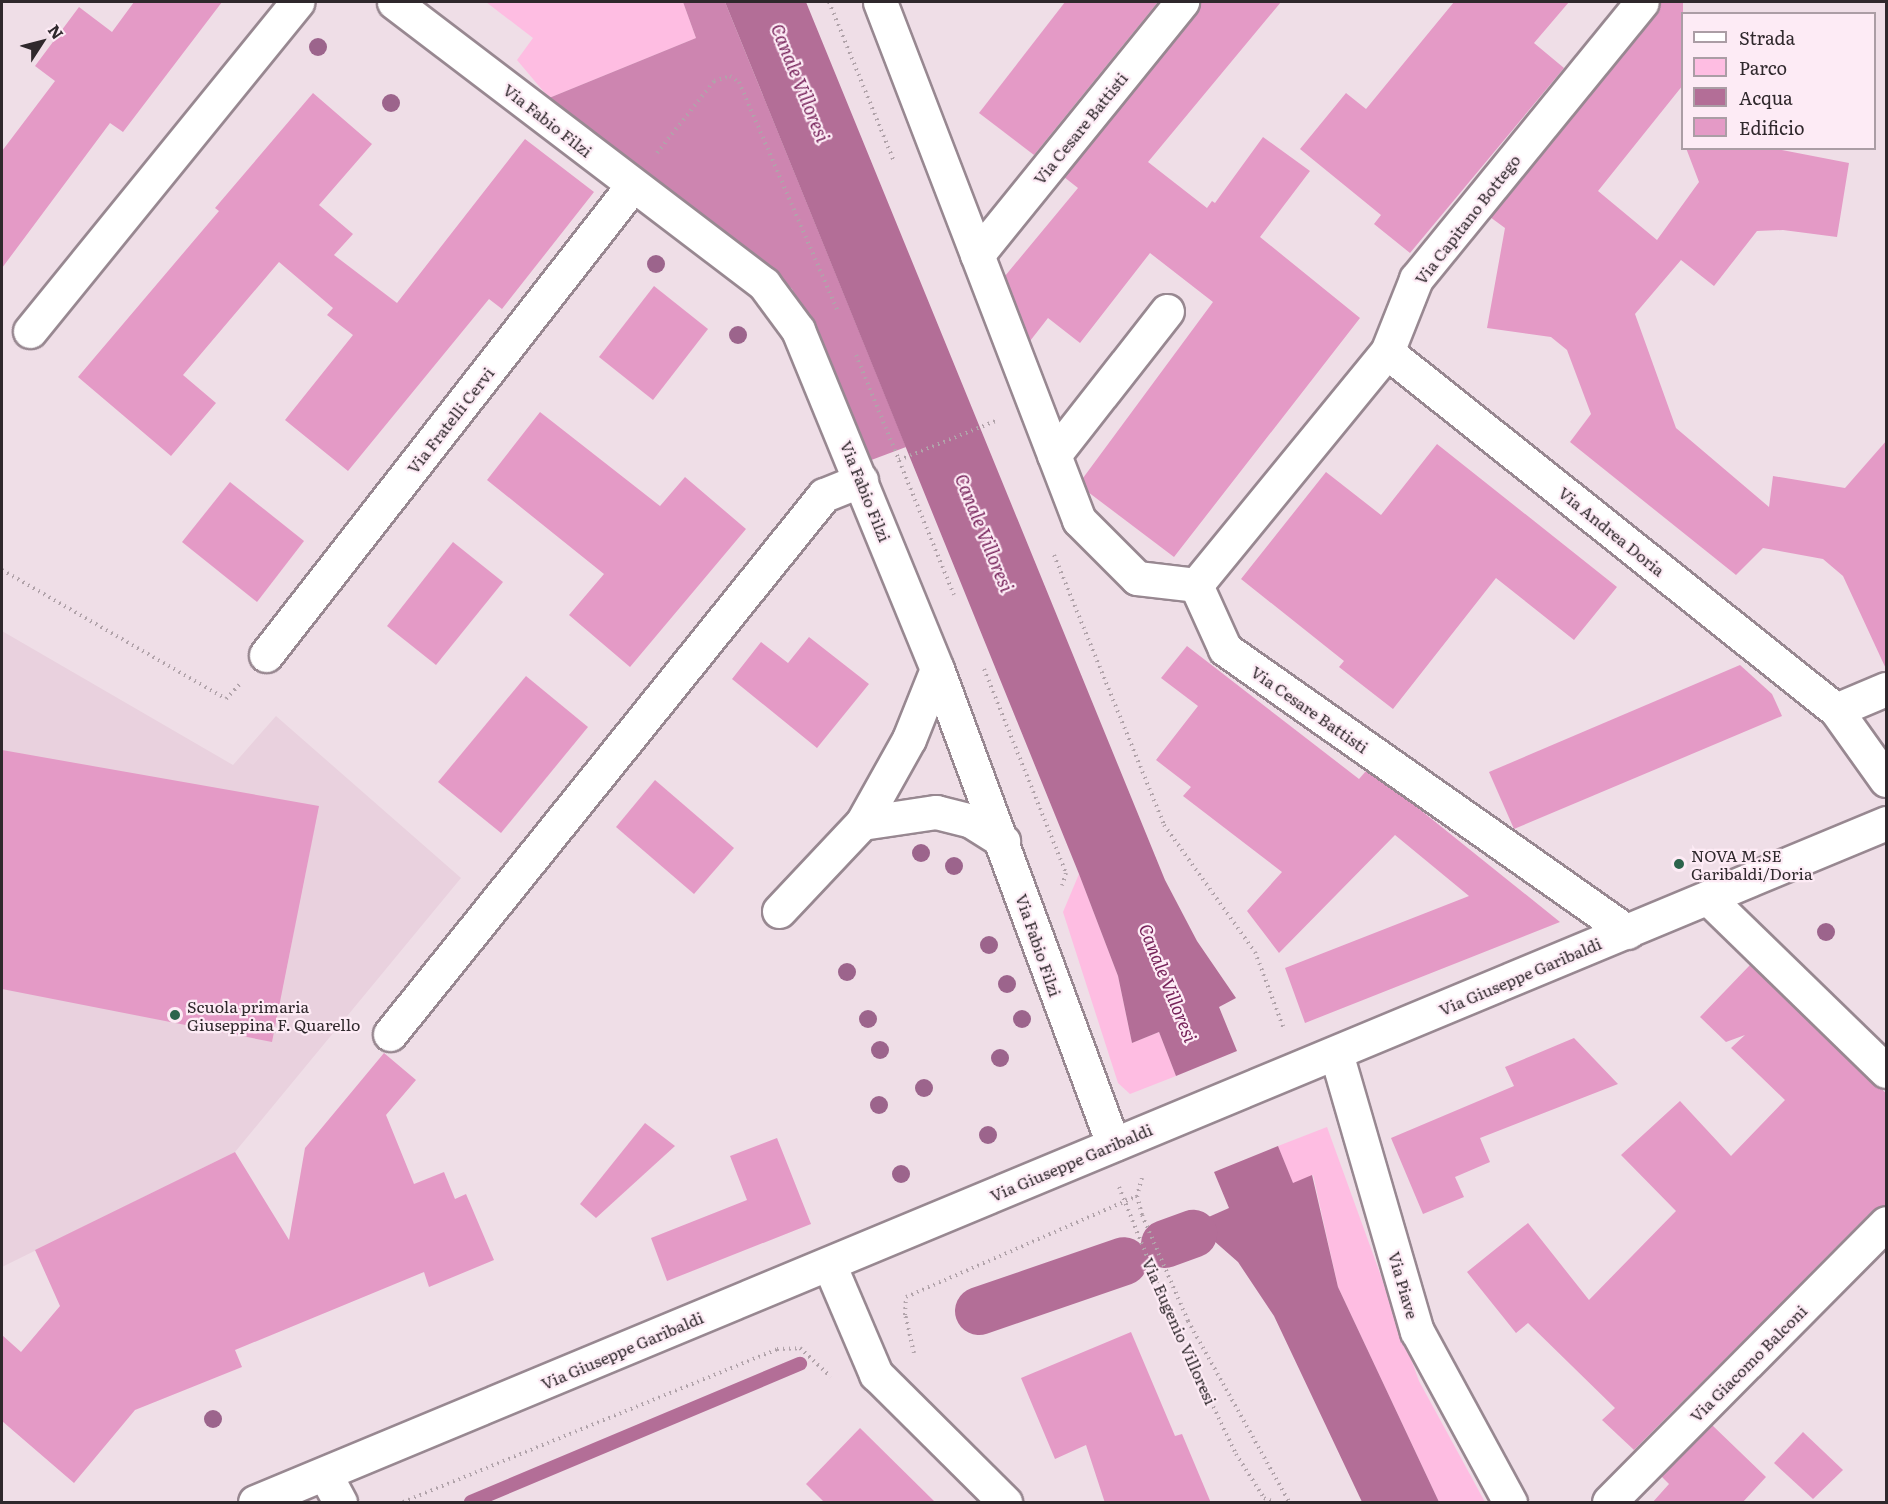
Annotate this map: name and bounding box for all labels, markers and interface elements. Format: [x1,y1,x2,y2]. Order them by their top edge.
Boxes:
north arrow [12,12,72,72]
legend [1681,12,1876,150]
text: N [43,19,70,44]
water label: Canale Villoresi [766,21,834,145]
text: Strada [1739,24,1795,51]
text: Parco [1739,54,1787,81]
street label: Via Cesare Battisti [1029,68,1131,188]
street label: Via Fabio Filzi [500,79,596,161]
text: Acqua [1739,84,1793,111]
text: Edificio [1739,114,1805,141]
street label: Via Capitano Bottego [1410,150,1524,288]
street label: Via Fratelli Cervi [403,363,497,477]
street label: Via Fabio Filzi [837,438,895,544]
water label: Canale Villoresi [950,471,1018,595]
street label: Via Andrea Doria [1555,482,1669,580]
street label: Via Cesare Battisti [1248,661,1372,757]
place label: NOVA M.SE Garibaldi/Doria [1691,845,1813,883]
marker: NOVA M.SE Garibaldi/Doria [1672,857,1686,871]
street label: Via Fabio Filzi [1012,891,1066,999]
water label: Canale Villoresi [1134,921,1202,1045]
street label: Via Giuseppe Garibaldi [1436,933,1604,1019]
place label: Scuola primaria Giuseppina F. Quarello [187,996,360,1034]
marker: Scuola primaria Giuseppina F. Quarello [168,1008,182,1022]
street label: Via Giuseppe Garibaldi [987,1119,1155,1205]
street label: Via Piave [1385,1249,1423,1321]
street label: Via Eugenio Villoresi [1139,1255,1221,1407]
street label: Via Giacomo Balconi [1686,1301,1810,1425]
street label: Via Giuseppe Garibaldi [538,1307,706,1393]

